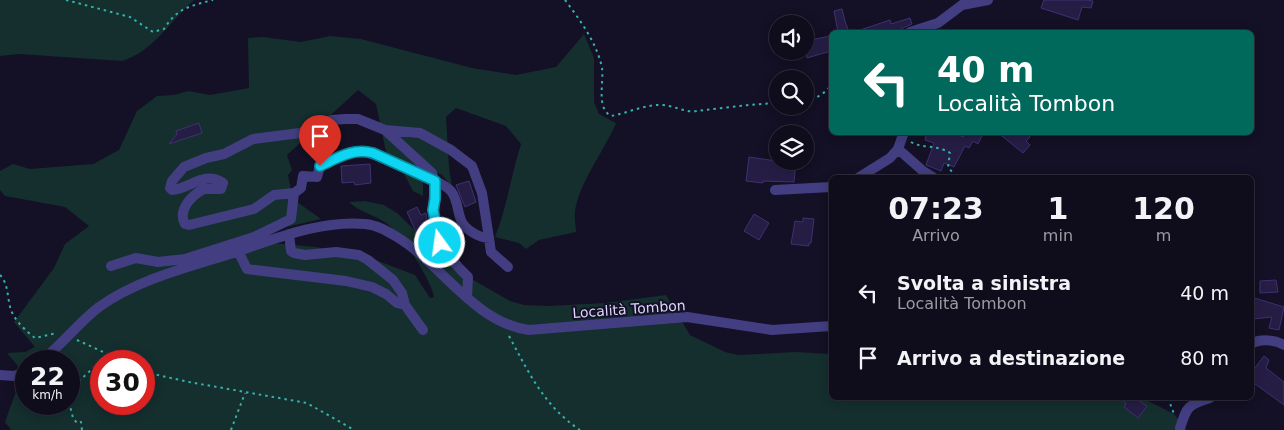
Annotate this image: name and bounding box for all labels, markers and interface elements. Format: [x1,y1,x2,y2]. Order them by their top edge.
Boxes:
map controls [769,15,814,170]
button: sound [769,15,814,60]
icon: left [854,50,919,115]
text: 40 m [937,50,1034,90]
button: search [769,70,814,115]
text: Località Tombon [937,91,1115,116]
pin [299,115,341,166]
icon: arrive [306,122,334,150]
button: layers [769,125,814,170]
text: 07:23 [888,191,984,226]
text: 1 [1047,191,1068,226]
text: 120 [1132,191,1195,226]
position arrow [413,216,465,268]
text: Arrivo [912,226,960,245]
text: min [1043,226,1073,245]
text: m [1156,226,1171,245]
text: Svolta a sinistra [897,272,1071,294]
icon: left [854,279,882,307]
text: 40 m [1180,282,1229,304]
text: Località Tombon [897,294,1027,313]
street label: Località Tombon [572,297,686,321]
icon: arrive [854,344,882,372]
text: Arrivo a destinazione [897,347,1125,369]
text: 80 m [1180,347,1229,369]
speed limit sign: 30 [90,350,155,415]
text: 22 [30,362,65,391]
text: km/h [32,388,63,402]

